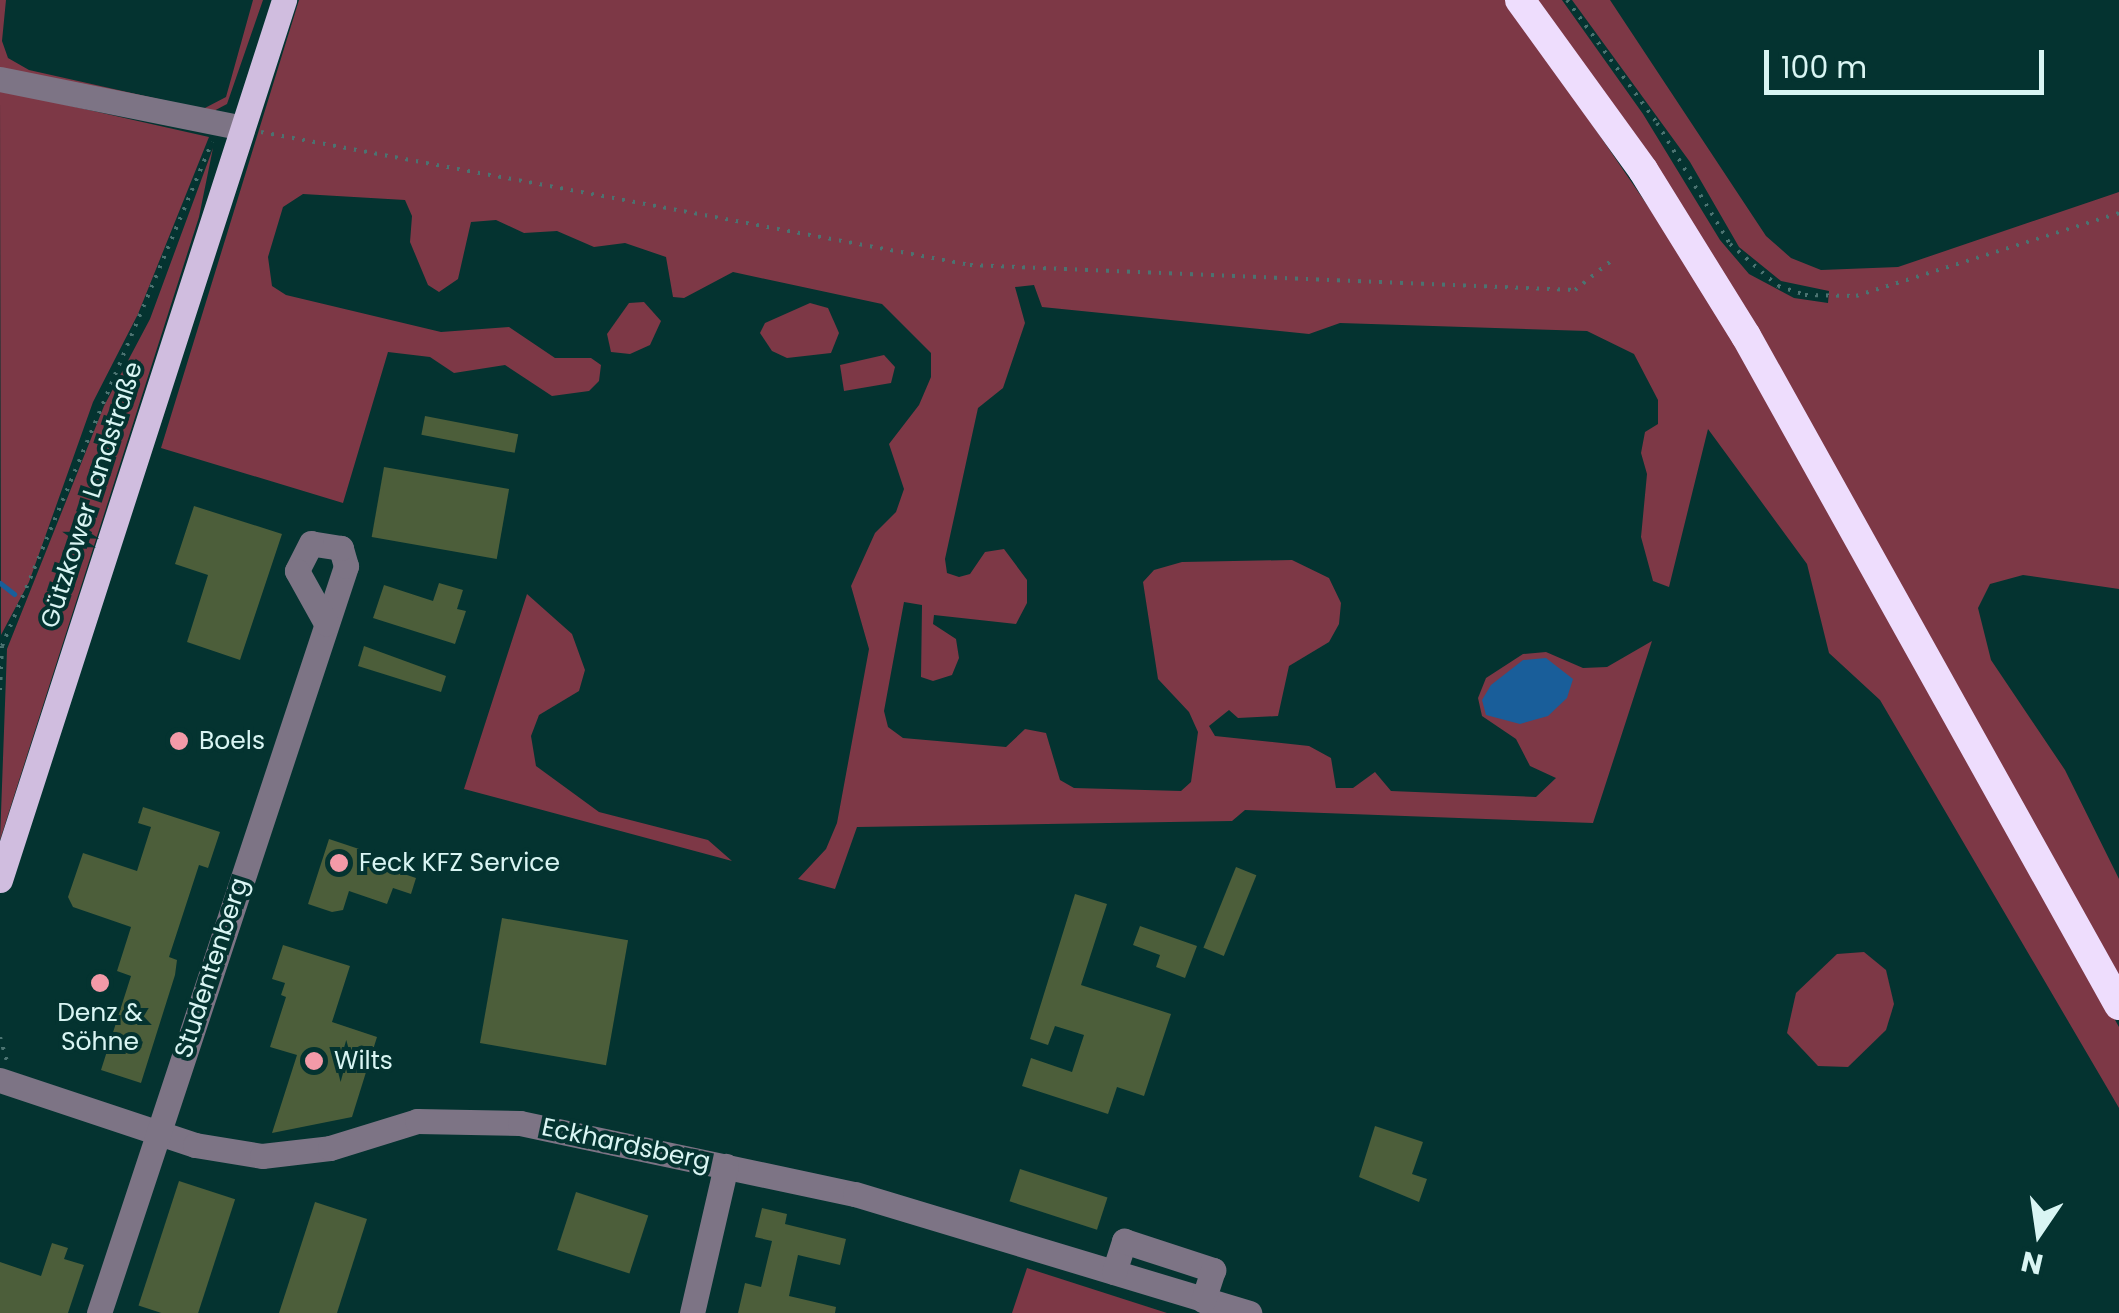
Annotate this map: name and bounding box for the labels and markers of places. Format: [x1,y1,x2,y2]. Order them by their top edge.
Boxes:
place label: Boels [199,726,265,756]
marker: Boels [168,730,190,752]
place label: Feck KFZ Service [359,848,560,878]
marker: Feck KFZ Service [328,852,350,874]
marker: Denz & Söhne [89,972,111,994]
place label: Denz & Söhne [57,999,143,1058]
place label: Wilts [334,1046,393,1076]
marker: Wilts [303,1050,325,1072]

